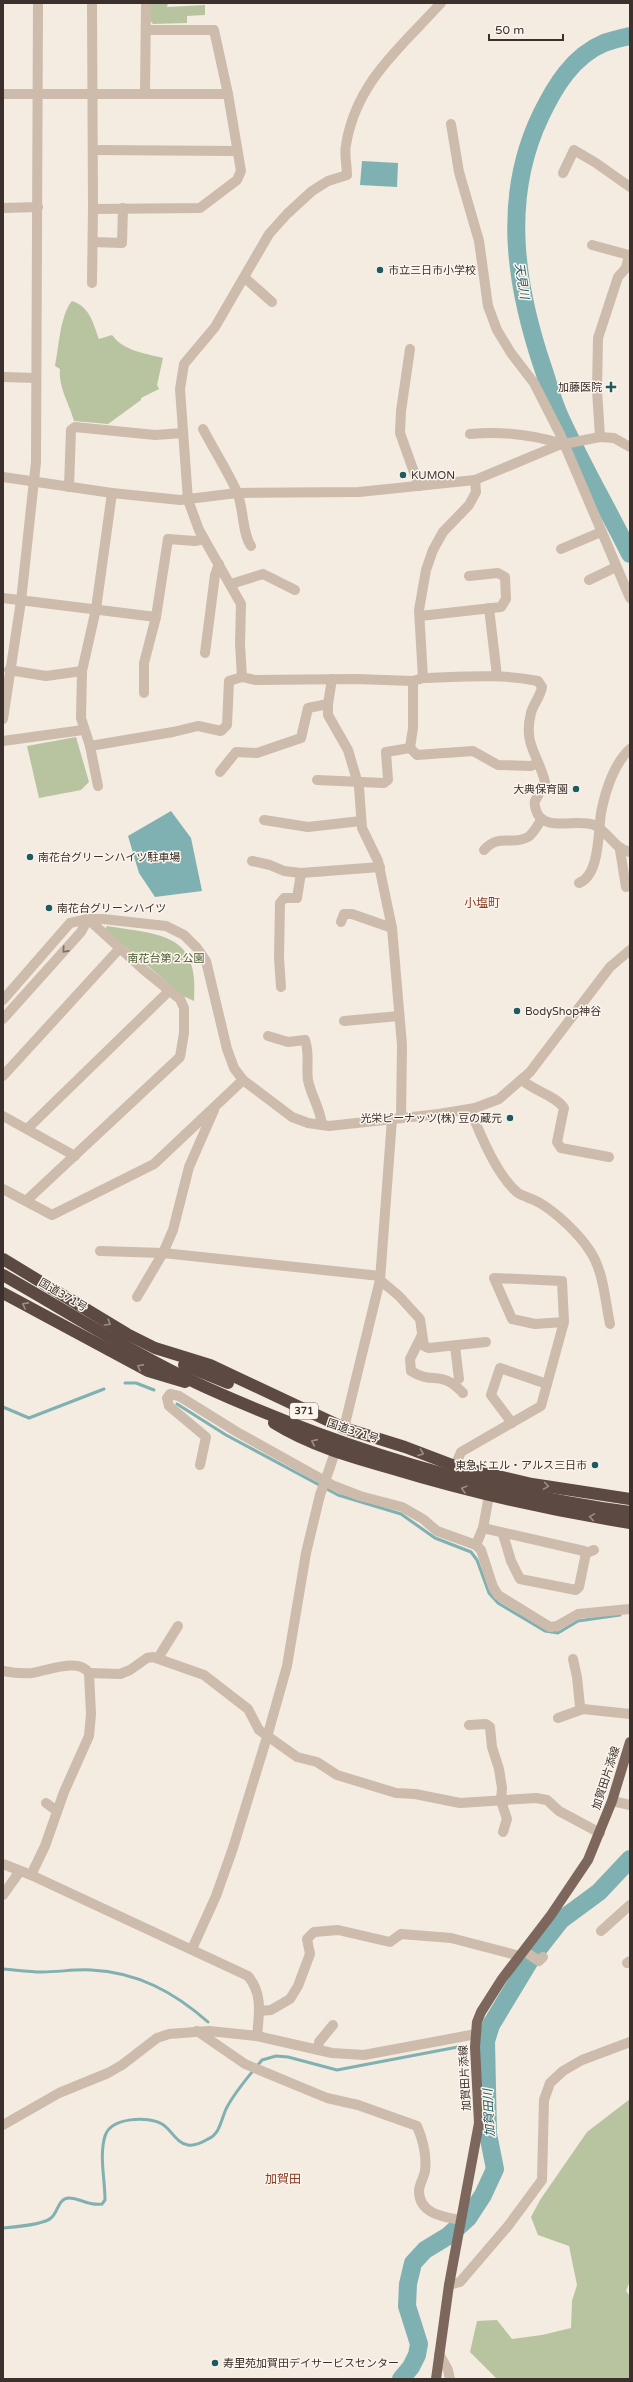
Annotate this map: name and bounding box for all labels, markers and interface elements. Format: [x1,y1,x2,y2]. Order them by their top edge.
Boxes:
scale bar [489,16,563,42]
text: 50 m [495,23,524,37]
water label: 天見川 [512,262,532,302]
place label: 市立三日市小学校 [388,264,476,277]
marker: 市立三日市小学校 [375,265,385,275]
place label: 加藤医院 [558,381,602,394]
marker: 加藤医院 [605,381,617,393]
place label: KUMON [411,469,455,482]
marker: KUMON [398,470,408,480]
place label: 大典保育園 [513,783,568,796]
marker: 大典保育園 [571,784,581,794]
place label: 南花台グリーンハイツ駐車場 [38,851,180,864]
marker: 南花台グリーンハイツ駐車場 [25,852,35,862]
district label: 小塩町 [464,896,500,910]
place label: 南花台グリーンハイツ [57,902,166,915]
marker: 南花台グリーンハイツ [44,903,54,913]
one-way arrow [62,945,69,953]
park label: 南花台第２公園 [128,952,205,965]
place label: BodyShop神谷 [525,1005,601,1018]
marker: BodyShop神谷 [512,1006,522,1016]
place label: 光栄ピーナッツ(株) 豆の蔵元 [360,1112,502,1125]
marker: 光栄ピーナッツ(株) 豆の蔵元 [505,1113,515,1123]
street label: 国道371号 [36,1276,90,1314]
one-way arrow [22,1302,30,1309]
one-way arrow [104,1318,111,1325]
one-way arrow [137,1364,144,1371]
road number: 371 [290,1403,318,1419]
street label: 国道371号 [325,1417,381,1445]
one-way arrow [310,1439,318,1447]
one-way arrow [417,1448,424,1456]
place label: 東急ドエル・アルス三日市 [455,1459,587,1472]
marker: 東急ドエル・アルス三日市 [590,1460,600,1470]
one-way arrow [543,1481,549,1490]
one-way arrow [461,1486,468,1494]
one-way arrow [588,1513,595,1521]
street label: 加賀田片添線 [590,1745,622,1811]
street label: 加賀田片添線 [457,2045,473,2111]
water label: 加賀田川 [481,2087,497,2137]
district label: 加賀田 [265,2172,301,2186]
place label: 寿里苑加賀田デイサービスセンター [223,2357,399,2370]
marker: 寿里苑加賀田デイサービスセンター [210,2358,220,2368]

